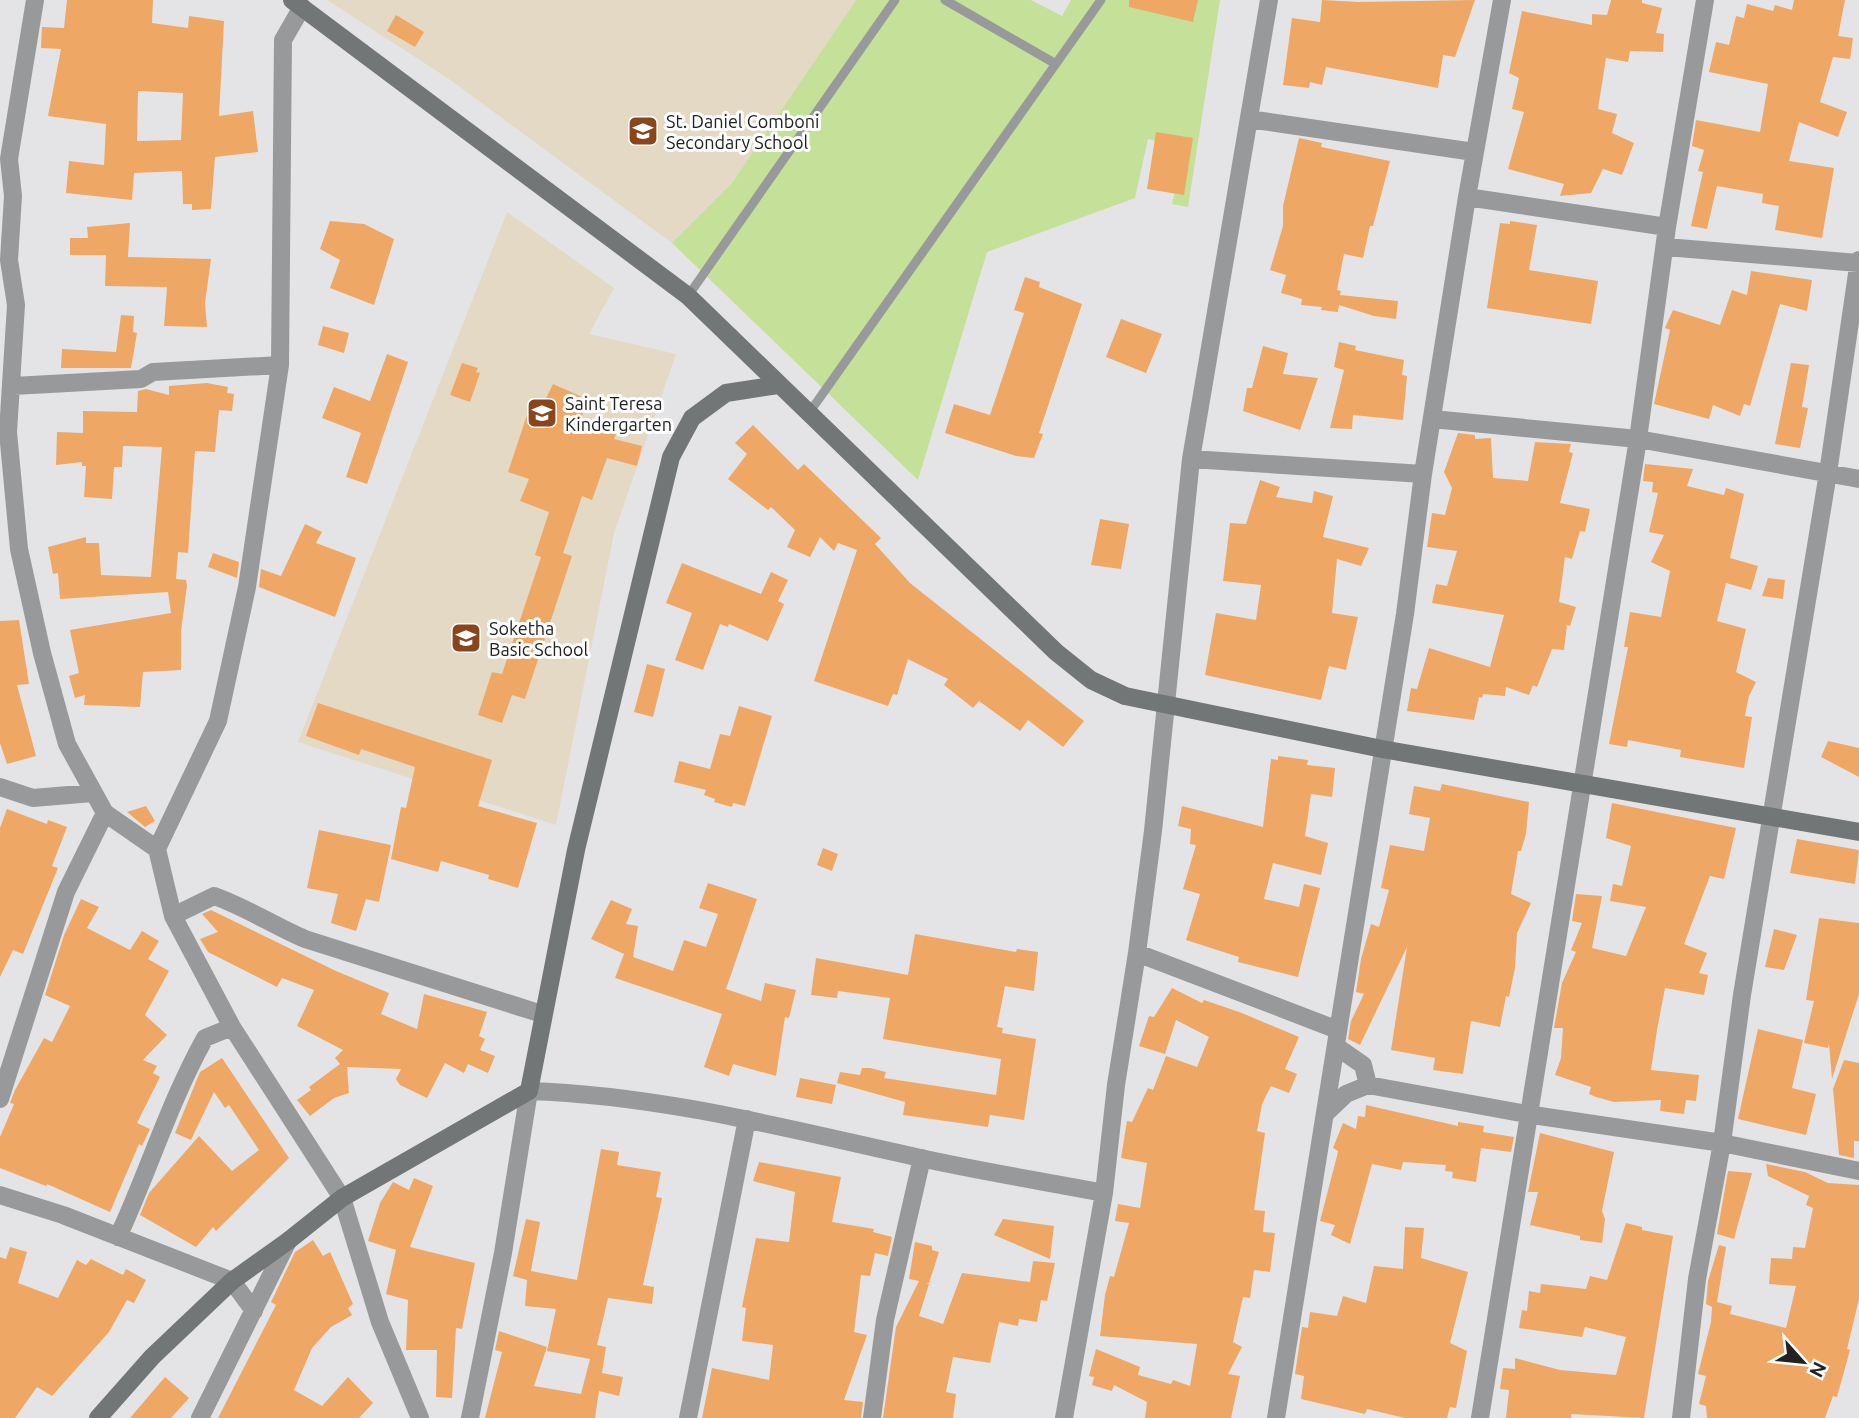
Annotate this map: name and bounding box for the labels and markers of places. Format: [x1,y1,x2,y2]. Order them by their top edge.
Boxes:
place label: St. Daniel Comboni Secondary School [666,111,819,152]
school or university icon: St. Daniel Comboni Secondary School [626,114,660,148]
place label: Saint Teresa Kindergarten [565,393,672,434]
school or university icon: Saint Teresa Kindergarten [525,396,559,430]
place label: Soketha Basic School [489,618,588,659]
school or university icon: Soketha Basic School [449,621,483,655]

